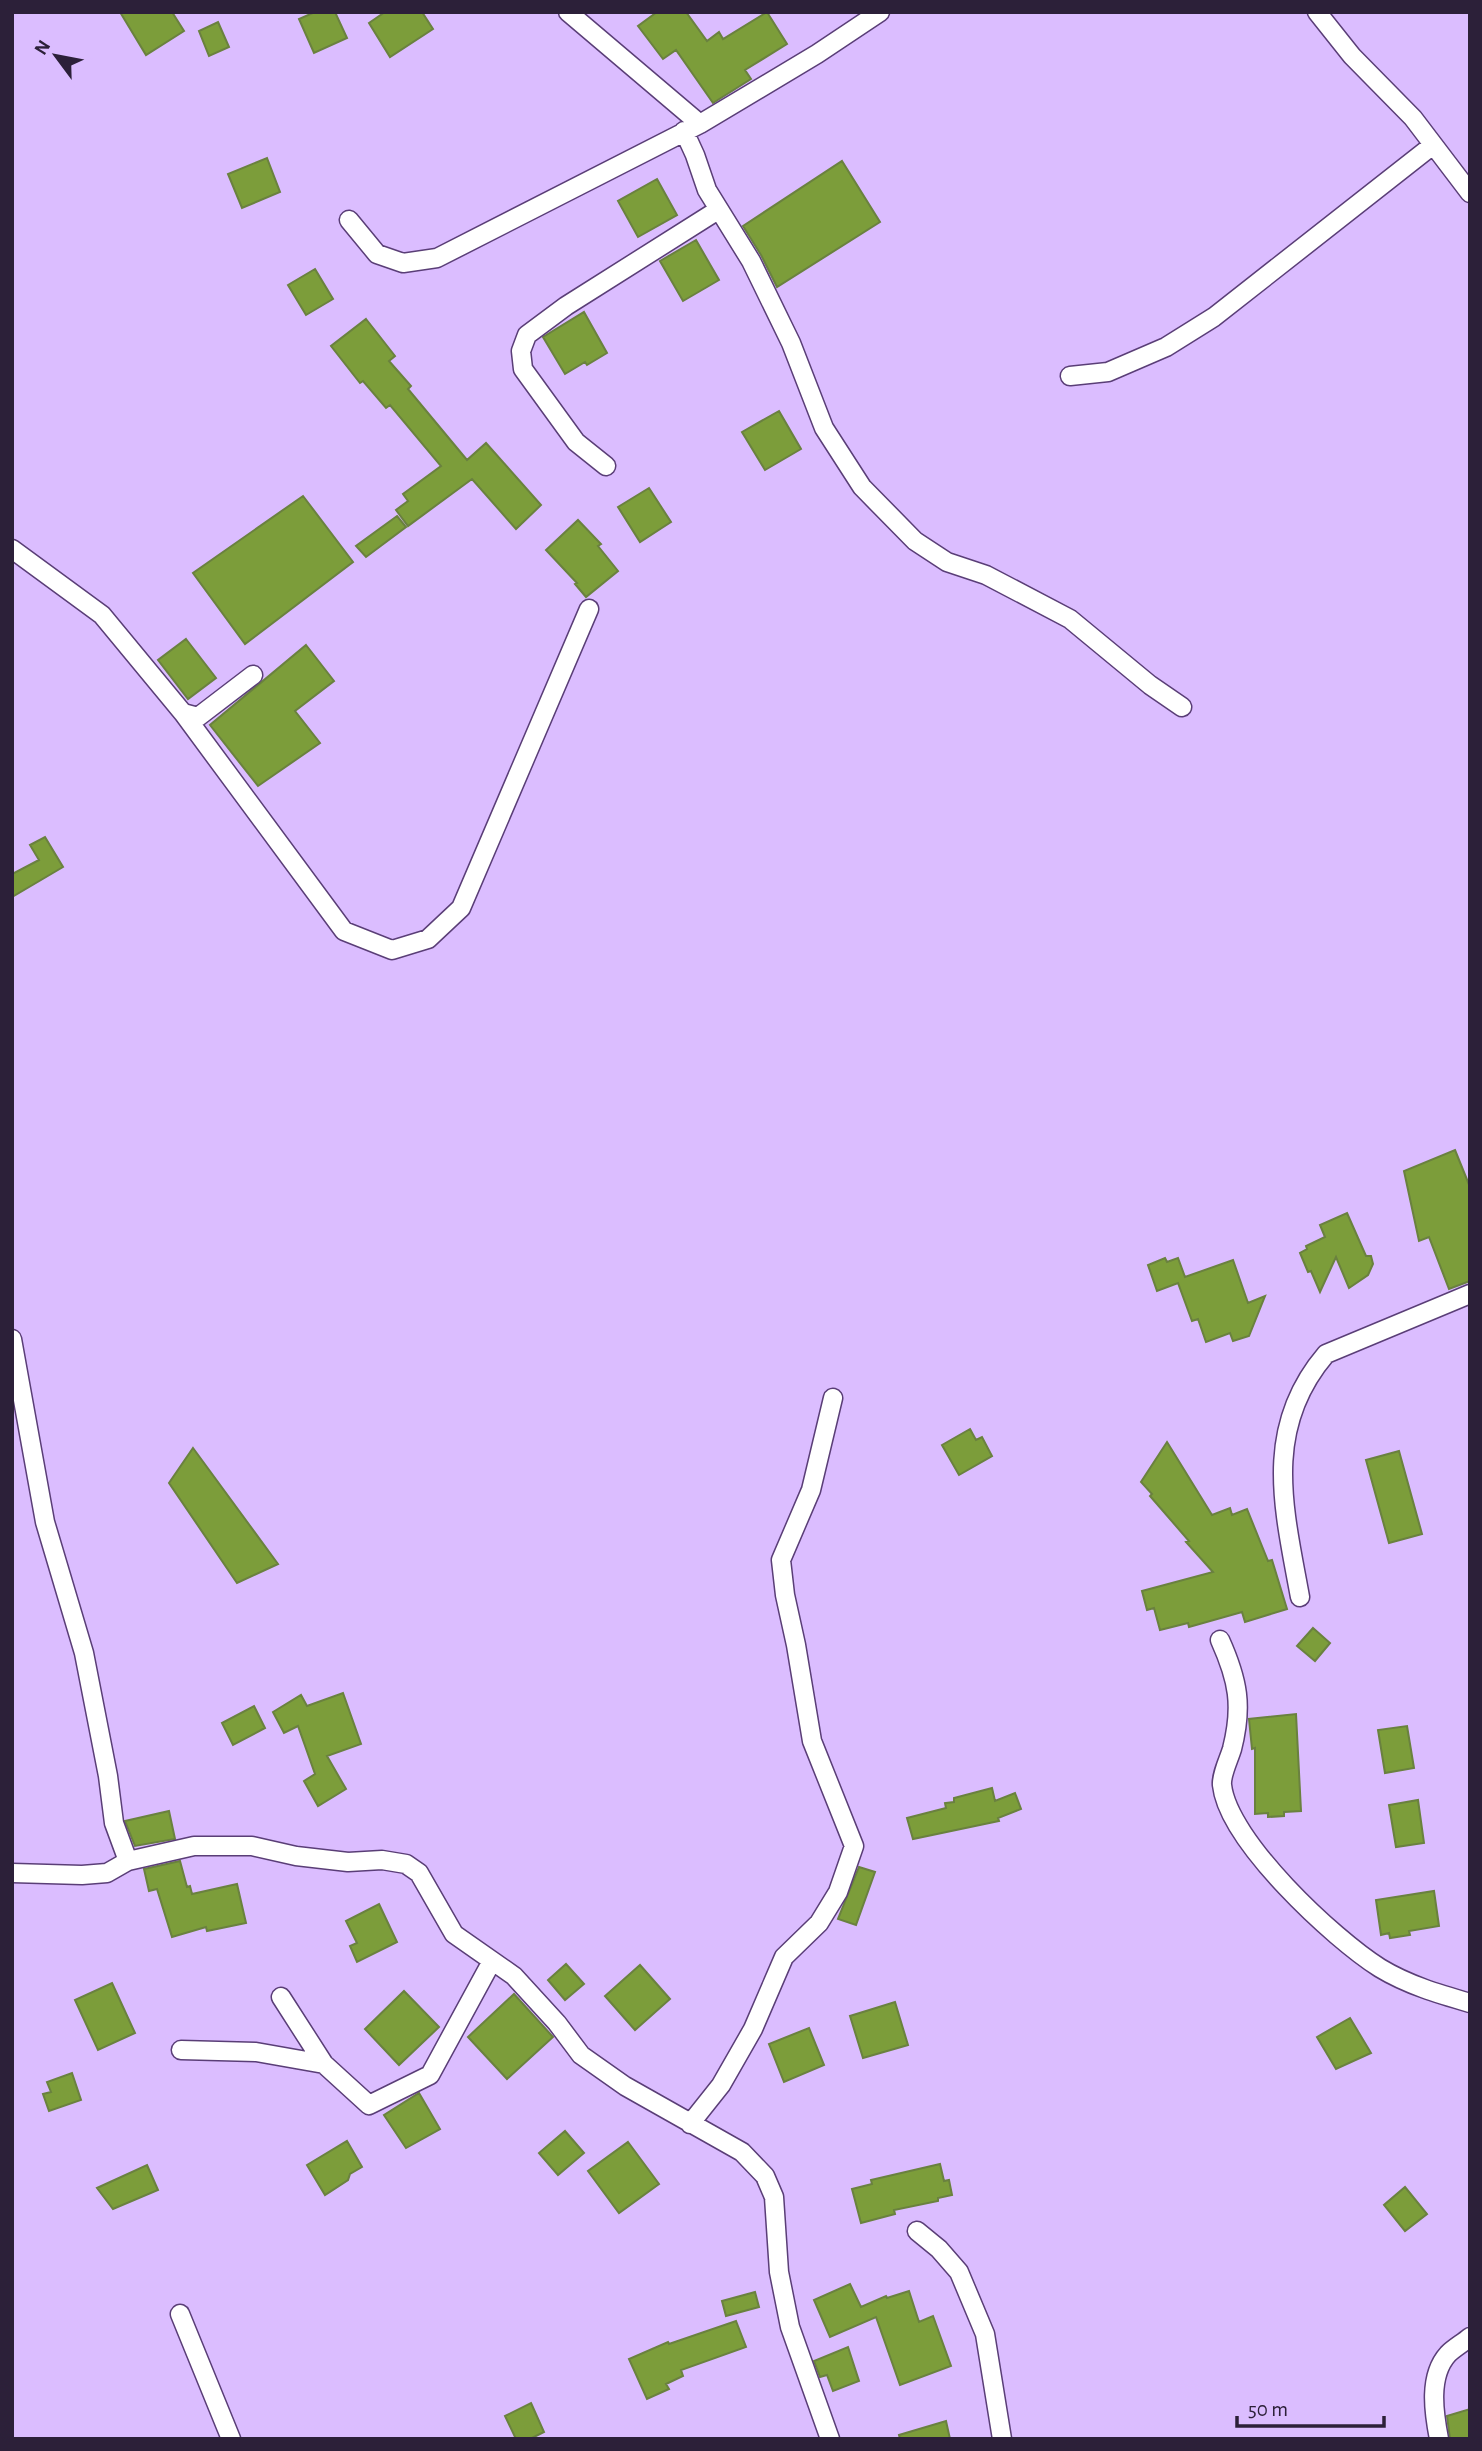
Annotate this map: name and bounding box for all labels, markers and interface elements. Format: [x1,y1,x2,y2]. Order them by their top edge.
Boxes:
north arrow [21,21,91,91]
text: N [31,37,54,58]
scale bar [1237,2384,1384,2428]
text: 50 m [1248,2399,1288,2420]

